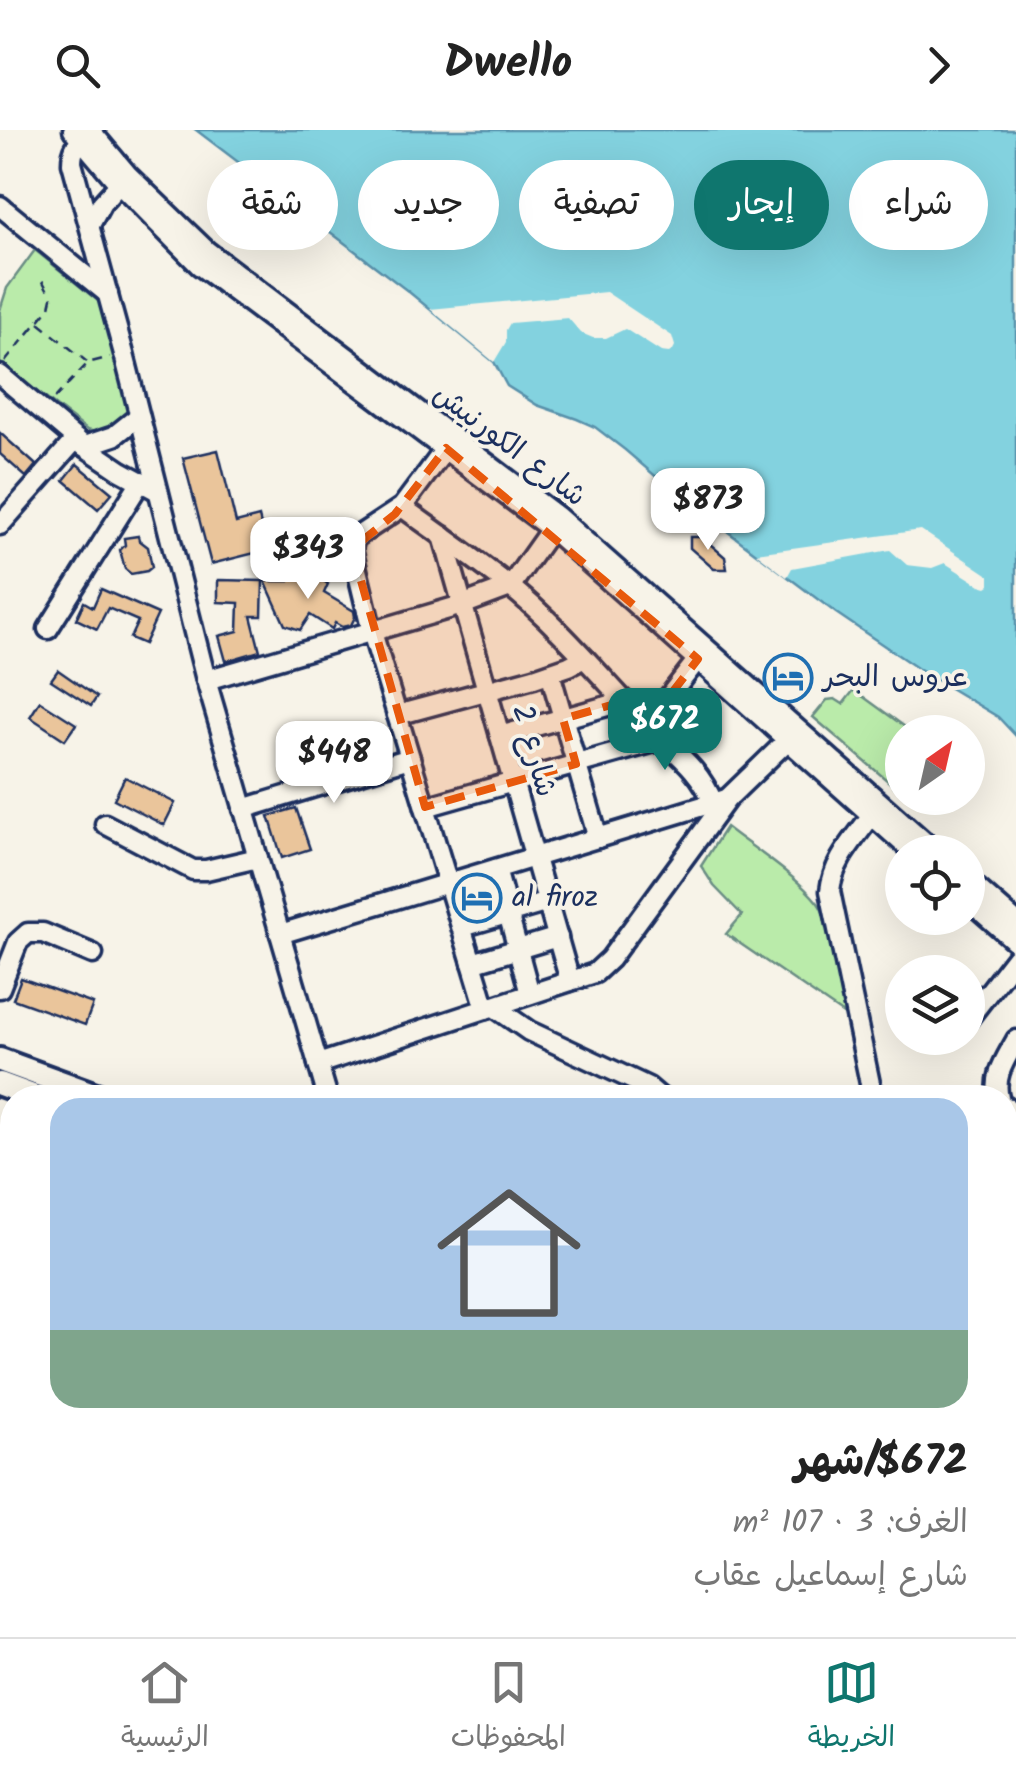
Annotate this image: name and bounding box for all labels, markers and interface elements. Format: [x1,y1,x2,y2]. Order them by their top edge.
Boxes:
text: Dwello [444,29,572,101]
icon: search [50,38,105,93]
icon: forward [911,38,966,93]
chip: شقة [207,160,338,250]
chip: جديد [358,160,499,250]
chip: تصفية [519,160,674,250]
chip: إيجار [694,160,829,250]
chip: شراء [849,160,988,250]
street label: شارع الكورنيش [422,372,596,520]
pin: $873 [649,468,767,553]
text: $873 [673,475,743,526]
pin: $343 [249,517,367,602]
text: $343 [272,524,344,575]
hotel icon: عروس البحر [762,652,814,704]
place label: عروس البحر [820,654,970,702]
pin: $672 [606,688,724,773]
text: $672 [630,695,700,746]
street label: شارع 2 [497,699,569,803]
north arrow [885,715,985,815]
map controls [885,715,985,1055]
pin: $448 [275,721,393,806]
text: $448 [298,728,370,779]
button: locate [885,835,985,935]
hotel icon: al firoz [451,872,503,924]
place label: al firoz [512,874,598,922]
button: layers [885,955,985,1055]
icon: home [419,1163,599,1343]
text: $672/شهر [794,1429,968,1496]
text: الغرف: 3 · 107 m² [733,1498,968,1549]
text: شارع إسماعيل عقاب [693,1551,968,1602]
tab: الرئيسية [121,1655,209,1761]
tab: المحفوظات [451,1655,566,1761]
tab: الخريطة [808,1655,895,1761]

